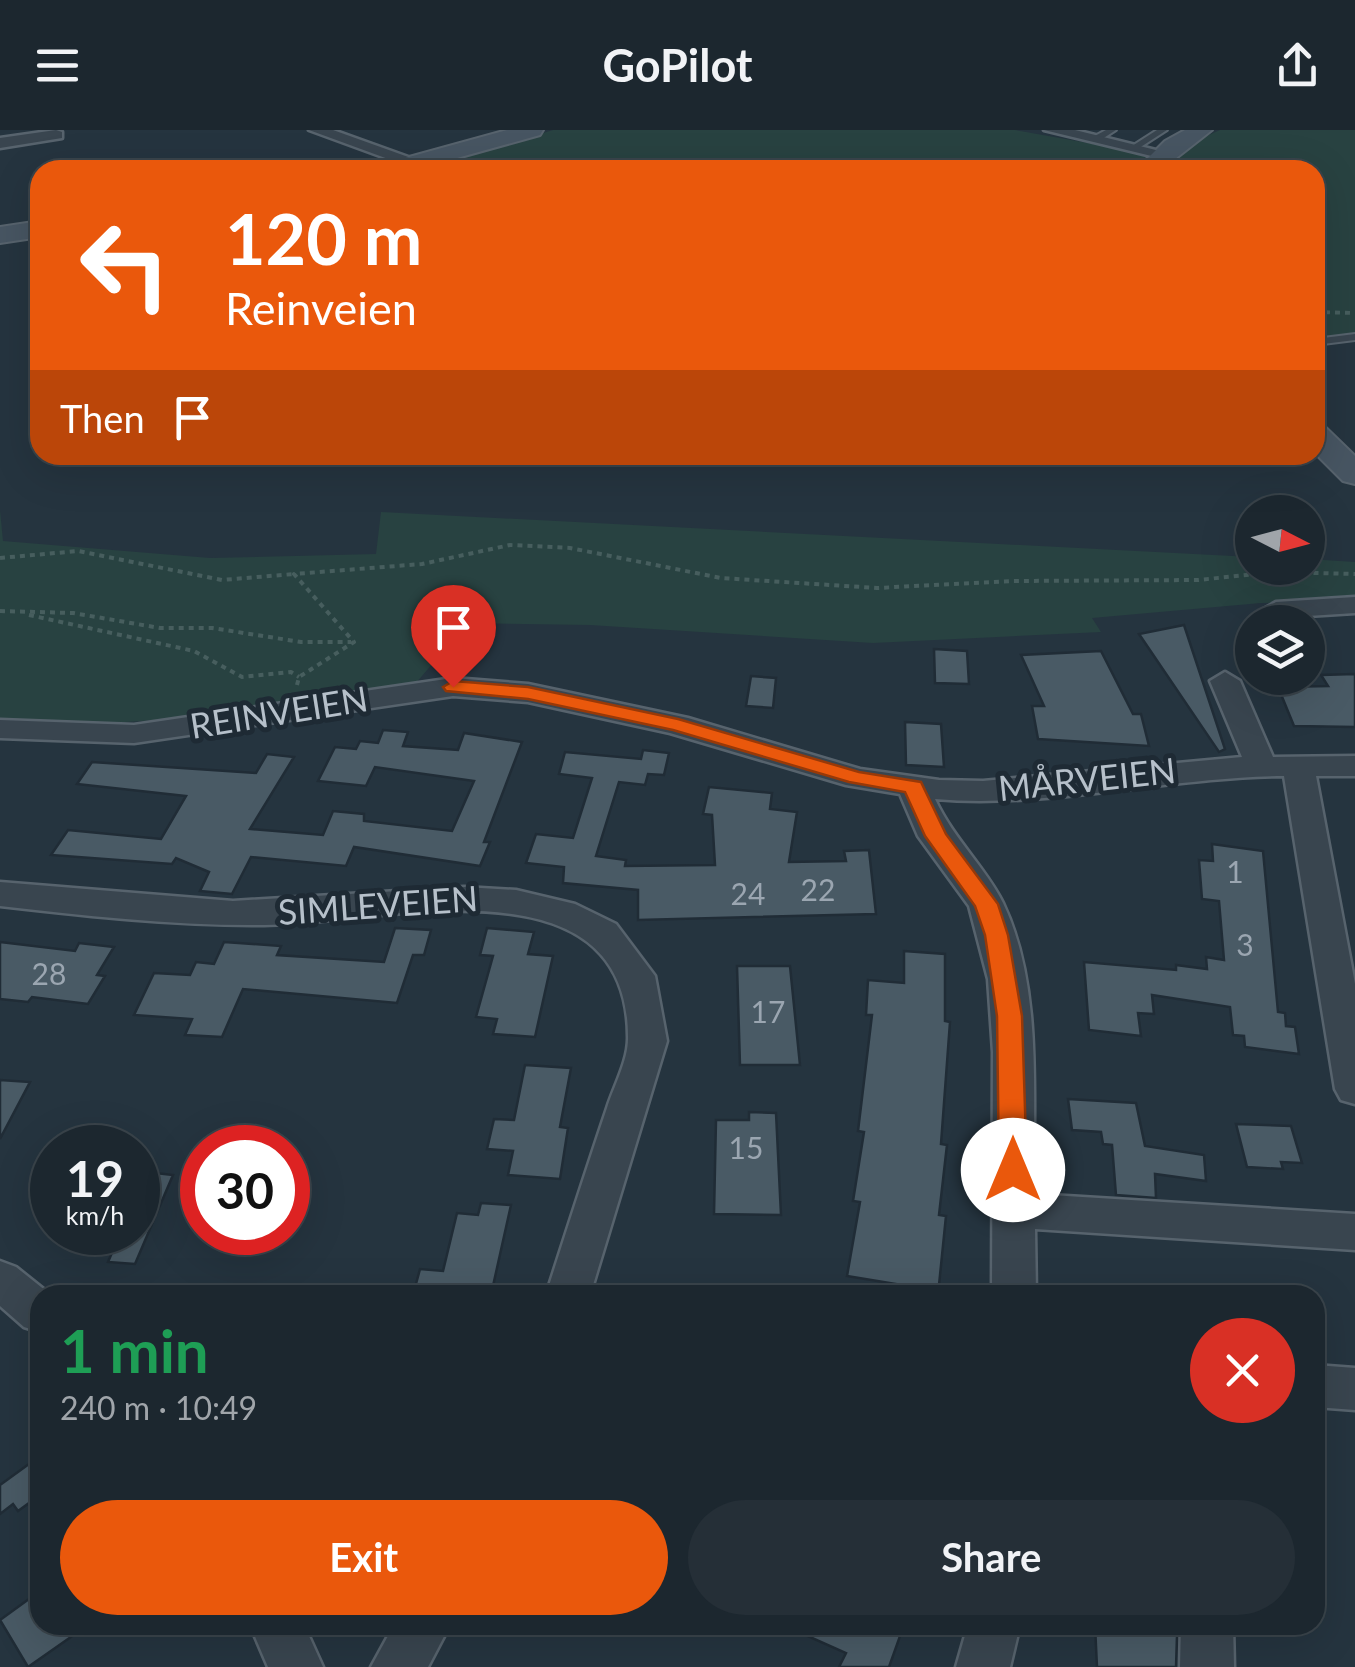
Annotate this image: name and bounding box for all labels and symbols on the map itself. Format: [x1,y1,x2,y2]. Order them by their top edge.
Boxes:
north arrow [1235,495,1325,585]
pin [411,585,496,688]
street label: REINVEIEN [187,676,371,746]
street label: MÅRVEIEN [996,748,1178,808]
house number: 1 [1226,853,1244,889]
house number: 22 [801,871,835,907]
house number: 24 [731,875,765,911]
street label: SIMLEVEIEN [277,876,479,932]
house number: 3 [1236,926,1254,962]
house number: 28 [32,955,66,991]
house number: 17 [751,993,785,1029]
position arrow [961,1118,1065,1222]
speed limit sign: 30 [180,1125,310,1255]
house number: 15 [729,1129,763,1165]

